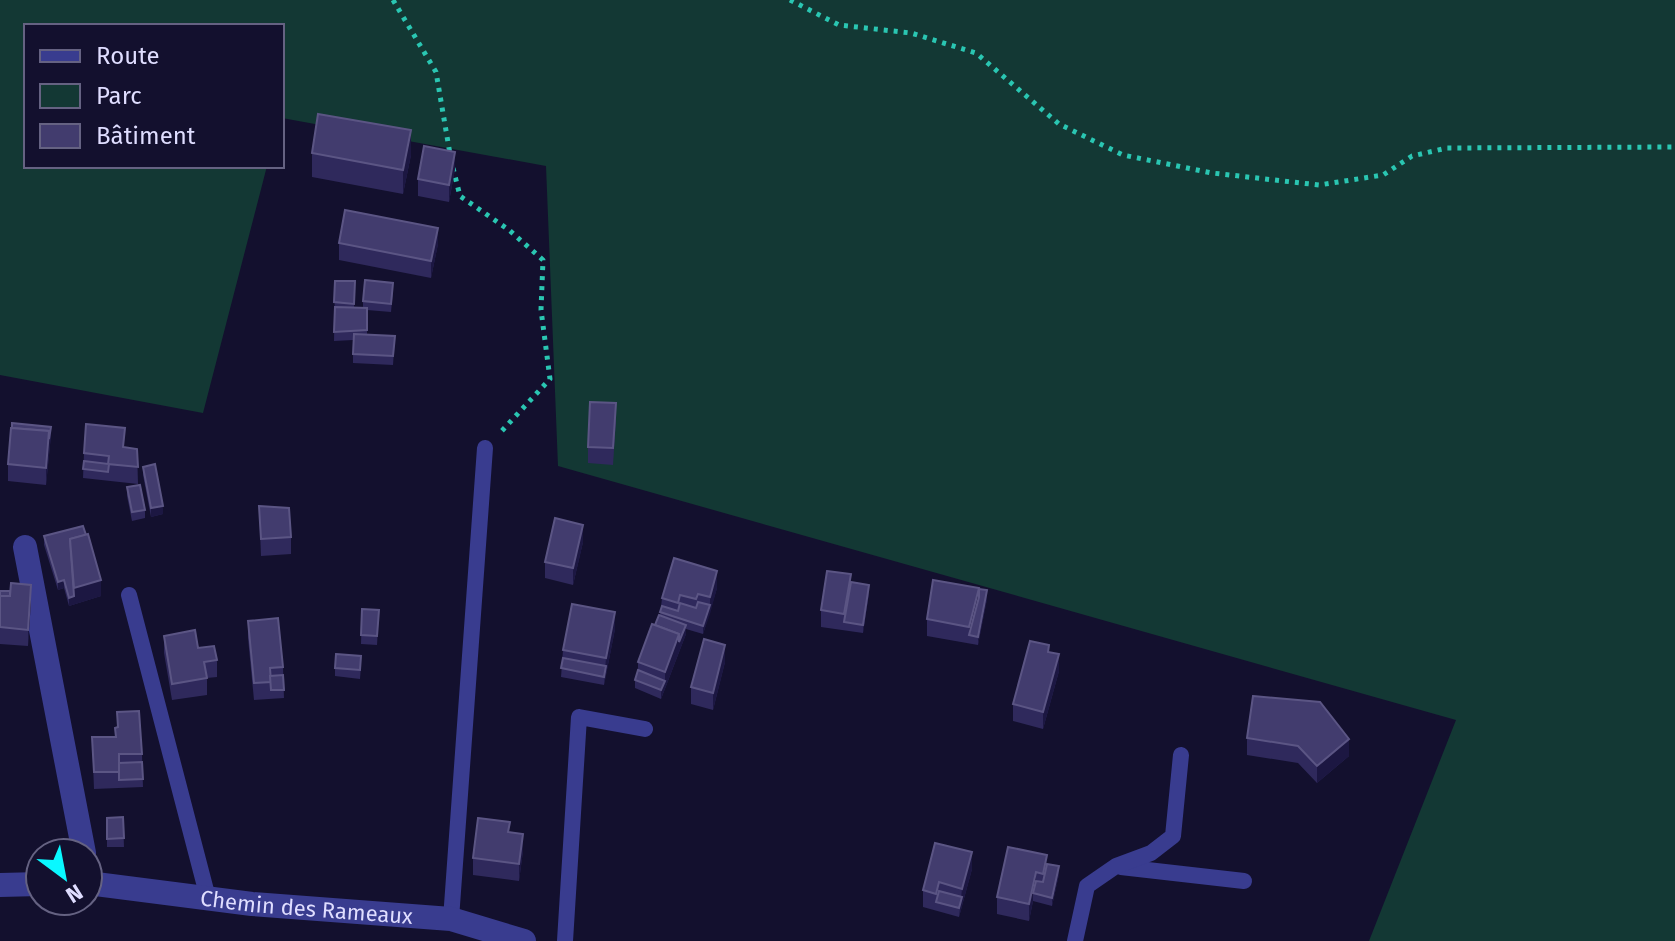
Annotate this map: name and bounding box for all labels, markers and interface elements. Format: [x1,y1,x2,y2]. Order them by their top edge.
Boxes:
legend [24,24,284,168]
text: Route [96,42,160,70]
text: Parc [96,82,142,110]
text: Bâtiment [96,122,196,150]
north arrow [24,837,104,917]
text: N [61,878,88,909]
street label: Chemin des Rameaux [199,884,414,930]

